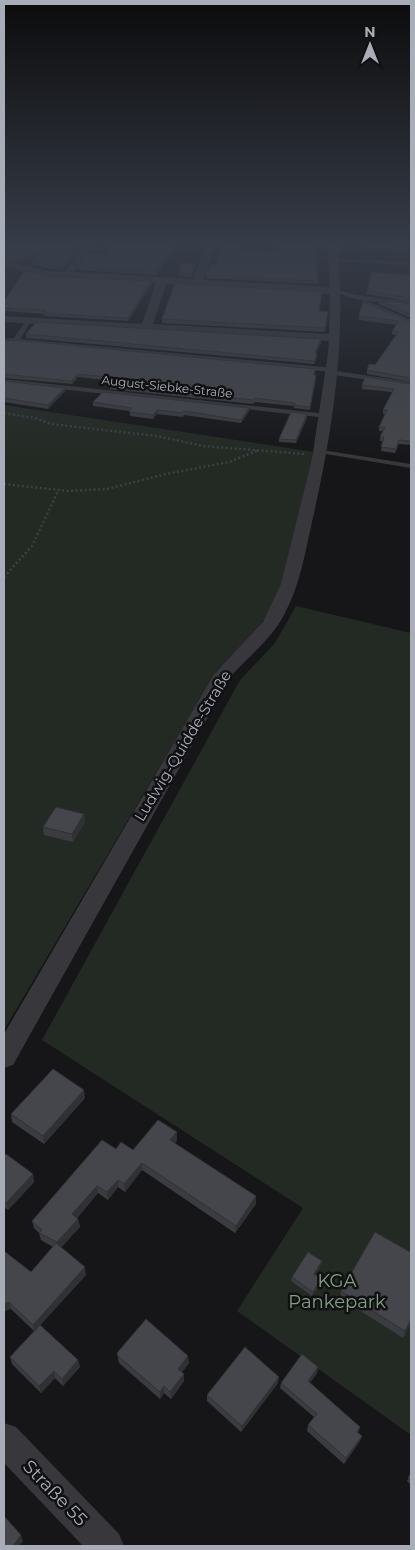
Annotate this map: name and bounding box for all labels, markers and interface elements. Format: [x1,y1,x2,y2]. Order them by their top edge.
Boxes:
north arrow [345,20,395,70]
text: N [364,23,376,41]
street label: August-Siebke-Straße [101,372,233,401]
street label: Ludwig-Quidde-Straße [130,667,235,825]
park label: KGA Pankepark [288,1270,386,1313]
street label: Straße 55 [18,1455,92,1531]

